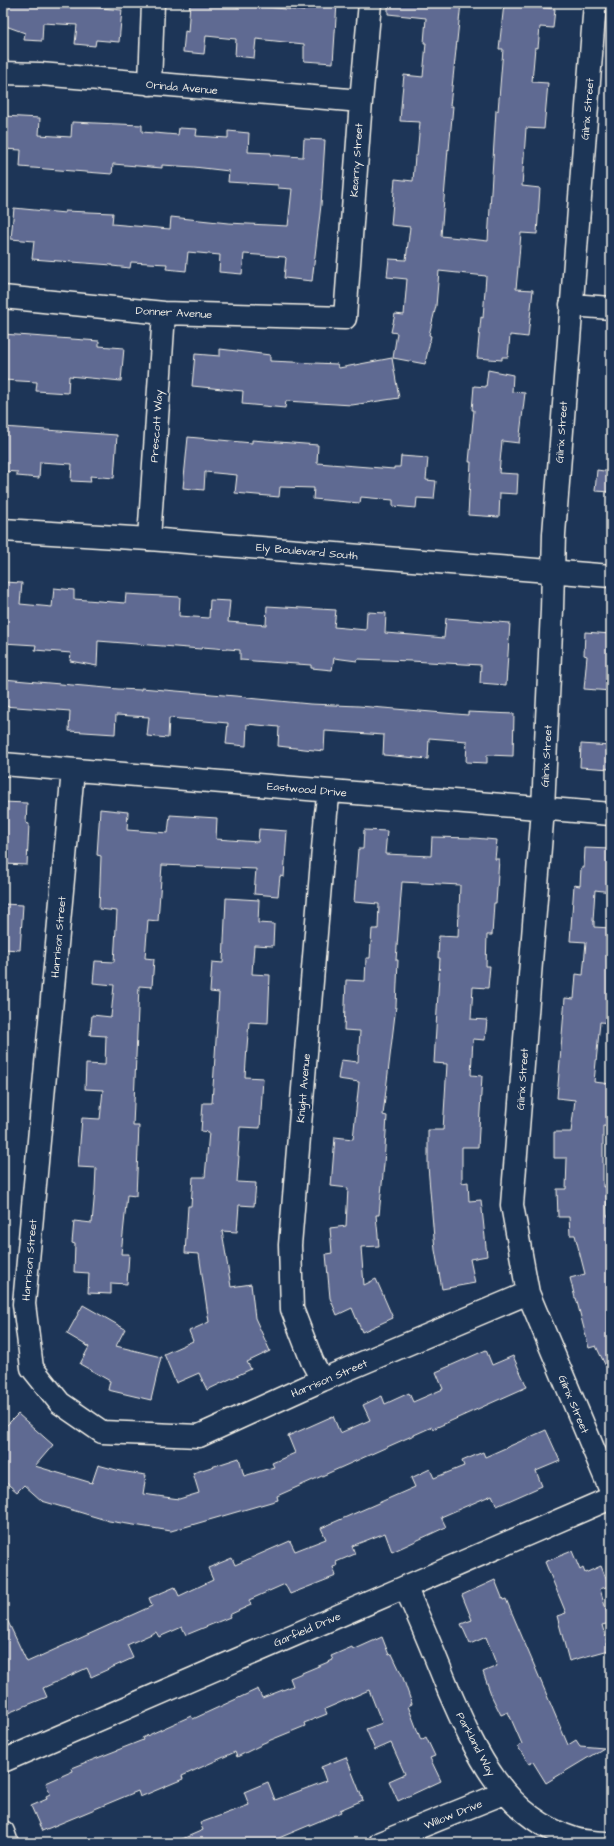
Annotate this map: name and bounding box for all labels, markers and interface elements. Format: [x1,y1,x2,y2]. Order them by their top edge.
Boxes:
street label: Orinda Avenue [145,77,219,98]
street label: Gilrix Street [577,77,598,141]
street label: Kearny Street [346,122,368,198]
street label: Donner Avenue [135,303,213,322]
street label: Prescott Way [146,389,168,463]
street label: Gilrix Street [552,400,571,464]
street label: Ely Boulevard South [255,540,359,564]
street label: Gilrix Street [537,724,556,788]
street label: Eastwood Drive [266,779,347,800]
street label: Harrison Street [47,895,70,978]
street label: Gilrix Street [513,1047,532,1111]
street label: Knight Avenue [293,1053,315,1123]
street label: Harrison Street [18,1218,41,1301]
street label: Harrison Street [289,1355,370,1401]
street label: Gilrix Street [554,1373,593,1436]
street label: Garfield Drive [271,1609,343,1650]
street label: Parkland Way [452,1710,499,1779]
street label: Willow Drive [422,1796,485,1833]

